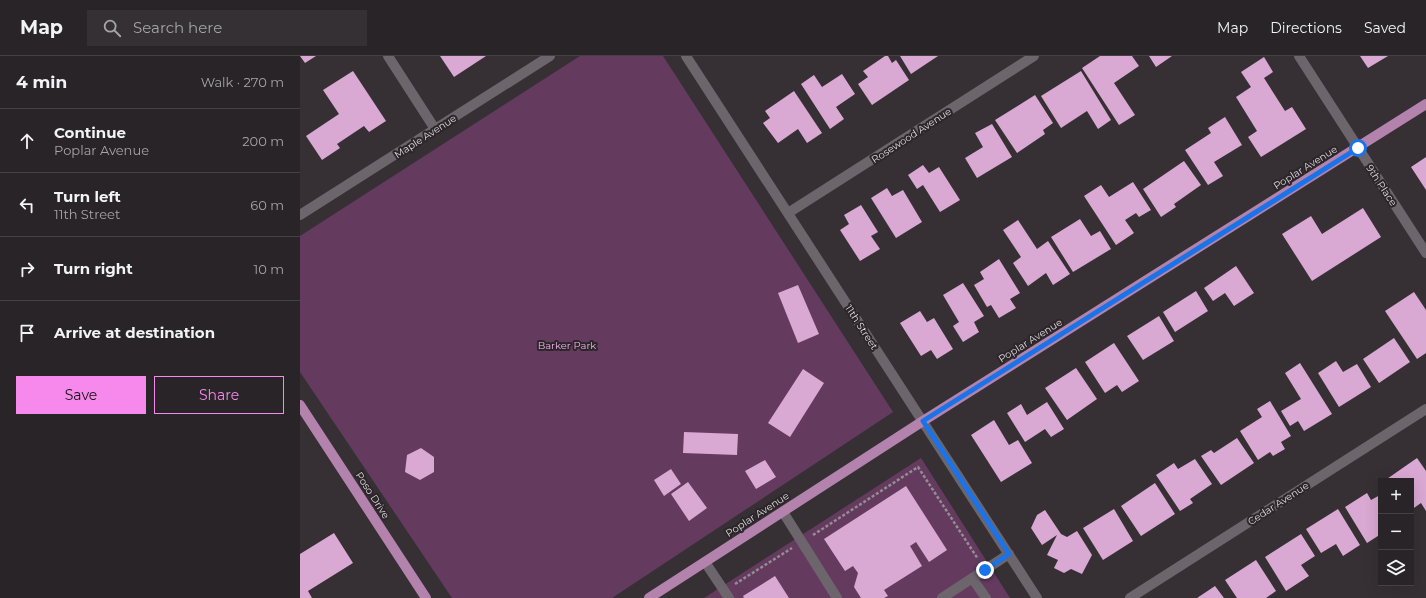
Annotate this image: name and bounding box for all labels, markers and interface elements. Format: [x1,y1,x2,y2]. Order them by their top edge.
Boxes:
search box [87,10,367,46]
text: Map [20,16,63,39]
icon: search [101,17,123,39]
text: Search here [133,18,222,37]
text: Map [1217,19,1248,37]
text: Directions [1270,19,1342,37]
text: Saved [1364,19,1406,37]
text: 4 min [16,72,67,92]
text: Walk · 270 m [201,74,284,90]
street label: Rosewood Avenue [869,105,954,166]
street label: Maple Avenue [392,112,459,161]
text: Continue [54,123,126,142]
icon: ahead [16,130,38,152]
text: 200 m [242,133,284,149]
route start [1349,139,1367,157]
text: Poplar Avenue [54,142,149,158]
street label: Poplar Avenue [1271,143,1340,192]
street label: 9th Place [1363,162,1400,209]
text: Turn left [54,187,121,206]
icon: left [16,194,38,216]
text: 60 m [250,197,284,213]
text: 11th Street [54,206,120,222]
icon: right [16,258,38,280]
text: Turn right [54,259,133,278]
text: 10 m [254,261,284,277]
street label: 11th Street [842,302,881,352]
street label: Poplar Avenue [996,316,1065,365]
icon: arrive [16,322,38,344]
text: Arrive at destination [54,323,215,342]
park label: Barker Park [538,339,596,352]
button: Save [16,376,146,414]
button: Share [154,376,284,414]
street label: Poso Drive [353,469,393,521]
map controls [1378,478,1414,586]
button: + [1378,478,1414,514]
street label: Cedar Avenue [1245,479,1311,528]
street label: Poplar Avenue [723,489,791,540]
button: − [1378,514,1414,550]
button: layers [1378,550,1414,586]
route end [976,561,994,579]

